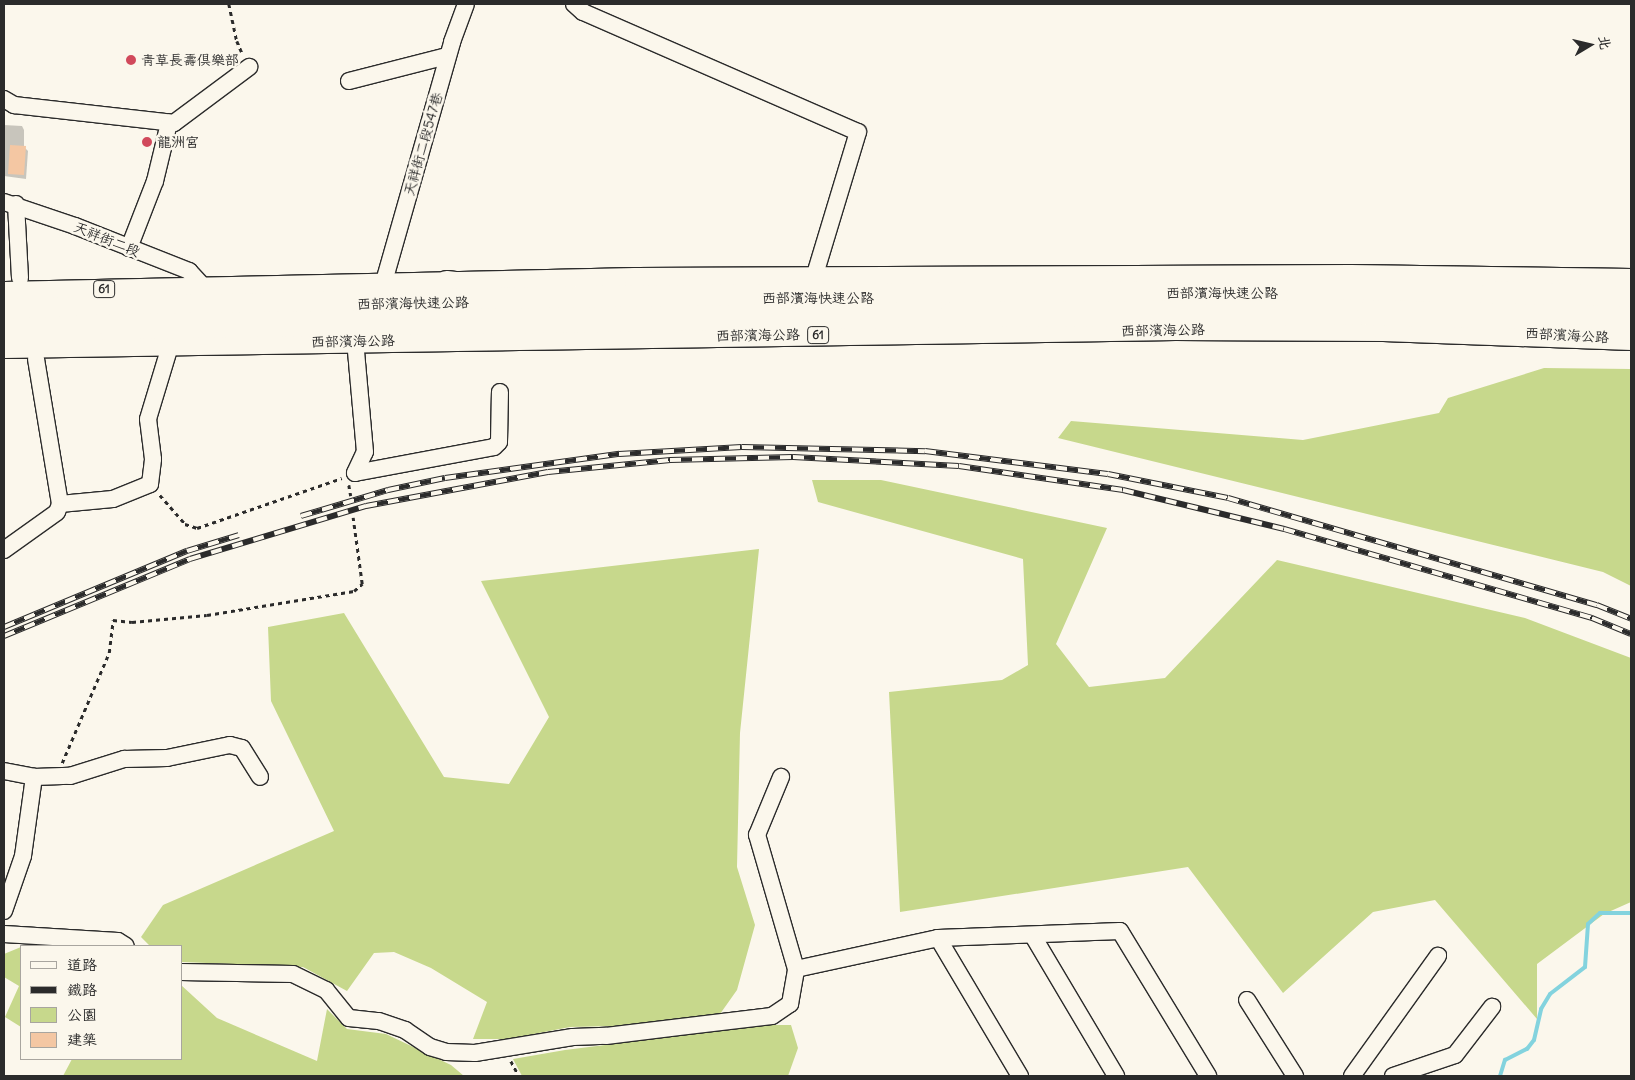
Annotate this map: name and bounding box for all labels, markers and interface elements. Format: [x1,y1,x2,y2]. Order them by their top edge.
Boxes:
north arrow [1565,20,1615,70]
text: 北 [1595,34,1615,51]
place label: 青草長壽俱樂部 [141,52,239,68]
marker: 青草長壽俱樂部 [125,54,137,66]
street label: 天祥街二段547巷 [400,90,446,198]
place label: 龍洲宮 [157,134,199,150]
marker: 龍洲宮 [141,136,153,148]
street label: 天祥街二段 [71,218,143,260]
road number: 61 [93,280,115,298]
street label: 西部濱海快速公路 [1166,285,1278,301]
street label: 西部濱海快速公路 [762,290,874,306]
street label: 西部濱海快速公路 [357,294,469,312]
street label: 西部濱海公路 [1121,321,1205,339]
street label: 西部濱海公路 [1525,324,1609,346]
street label: 西部濱海公路 [716,326,800,344]
road number: 61 [807,326,829,344]
street label: 西部濱海公路 [311,332,395,350]
legend [20,945,182,1060]
text: 道路 [67,955,97,974]
text: 鐵路 [67,980,97,999]
text: 公園 [67,1005,97,1024]
text: 建築 [67,1030,97,1049]

